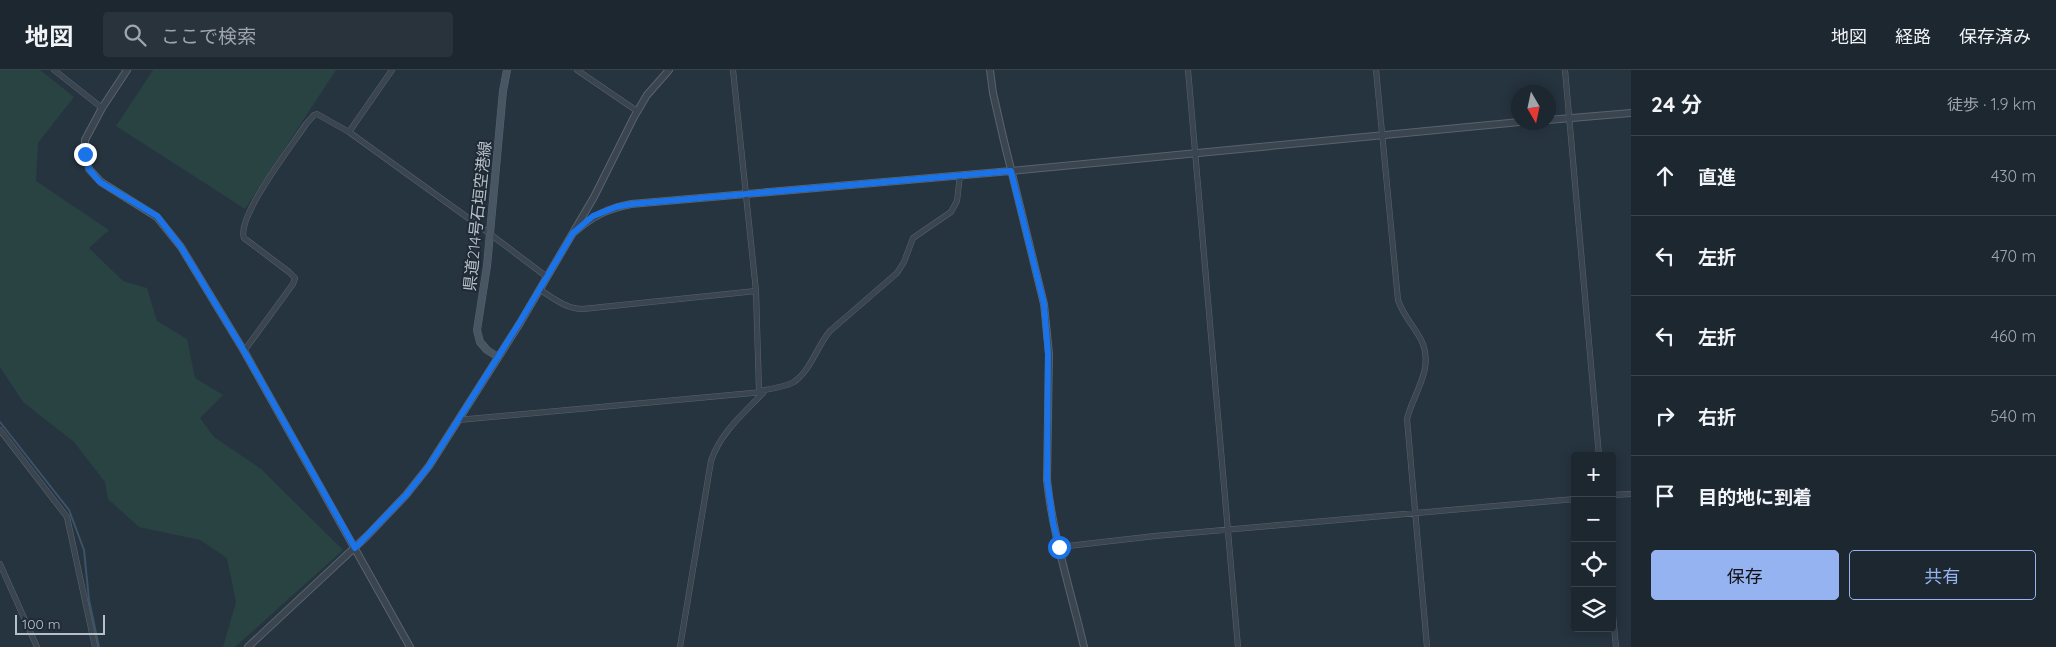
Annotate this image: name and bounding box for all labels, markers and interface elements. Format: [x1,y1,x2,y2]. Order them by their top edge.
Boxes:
search box [103,12,453,57]
text: 地図 [25,21,73,51]
icon: search [121,21,149,49]
text: ここで検索 [161,24,256,48]
text: 地図 [1831,25,1867,48]
text: 経路 [1895,25,1931,48]
text: 保存済み [1959,25,2031,48]
north arrow [1511,85,1556,130]
text: 24 分 [1651,91,1702,117]
text: 徒歩 · 1.9 km [1947,94,2036,114]
street label: 県道214号石垣空港線 [459,140,495,292]
route end [74,143,97,166]
icon: ahead [1651,162,1679,190]
text: 直進 [1698,165,1736,189]
text: 430 m [1991,166,2036,186]
icon: left [1651,242,1679,270]
text: 左折 [1698,245,1736,269]
text: 470 m [1991,246,2036,266]
icon: left [1651,322,1679,350]
text: 左折 [1698,325,1736,349]
text: 460 m [1990,326,2036,346]
icon: right [1651,402,1679,430]
text: 右折 [1698,405,1736,429]
text: 540 m [1990,406,2036,426]
map controls [1571,452,1616,632]
button: + [1571,452,1616,497]
icon: arrive [1651,482,1679,510]
text: 目的地に到着 [1698,485,1812,509]
button: − [1571,497,1616,542]
route start [1048,536,1071,559]
button: locate [1571,542,1616,587]
button: 保存 [1651,550,1839,600]
button: 共有 [1849,550,2036,600]
button: layers [1571,587,1616,632]
scale bar [15,612,105,635]
text: 100 m [22,615,60,633]

